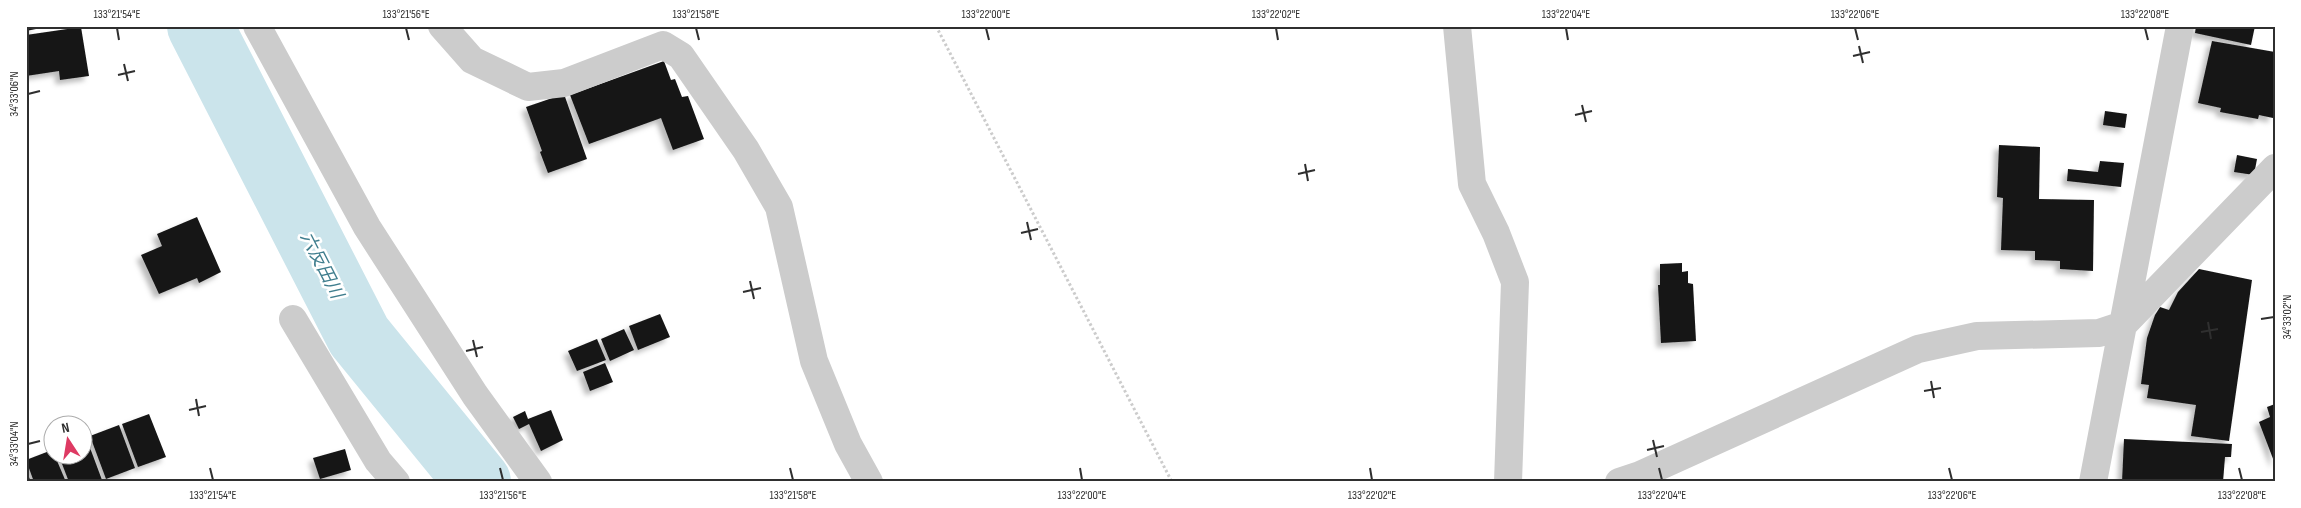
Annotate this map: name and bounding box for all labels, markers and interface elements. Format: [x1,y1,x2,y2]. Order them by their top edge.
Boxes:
text: 133°21'54"E [94,7,141,22]
text: 133°21'56"E [382,7,430,22]
text: 133°21'58"E [672,7,720,22]
text: 133°22'00"E [962,7,1010,22]
text: 133°22'02"E [1252,7,1300,22]
text: 133°22'04"E [1542,7,1590,22]
text: 133°22'06"E [1831,7,1879,22]
text: 133°22'08"E [2121,7,2169,22]
text: 34°33'06"N [7,71,22,117]
water label: 六反田川 [296,228,348,304]
text: 34°33'02"N [2280,295,2295,340]
north arrow [42,416,92,466]
text: N [60,419,71,437]
text: 34°33'04"N [7,421,22,467]
text: 133°21'54"E [190,488,237,503]
text: 133°21'56"E [479,488,527,503]
text: 133°21'58"E [769,488,817,503]
text: 133°22'00"E [1058,488,1106,503]
text: 133°22'02"E [1348,488,1396,503]
text: 133°22'04"E [1638,488,1686,503]
text: 133°22'06"E [1928,488,1976,503]
text: 133°22'08"E [2218,488,2266,503]

